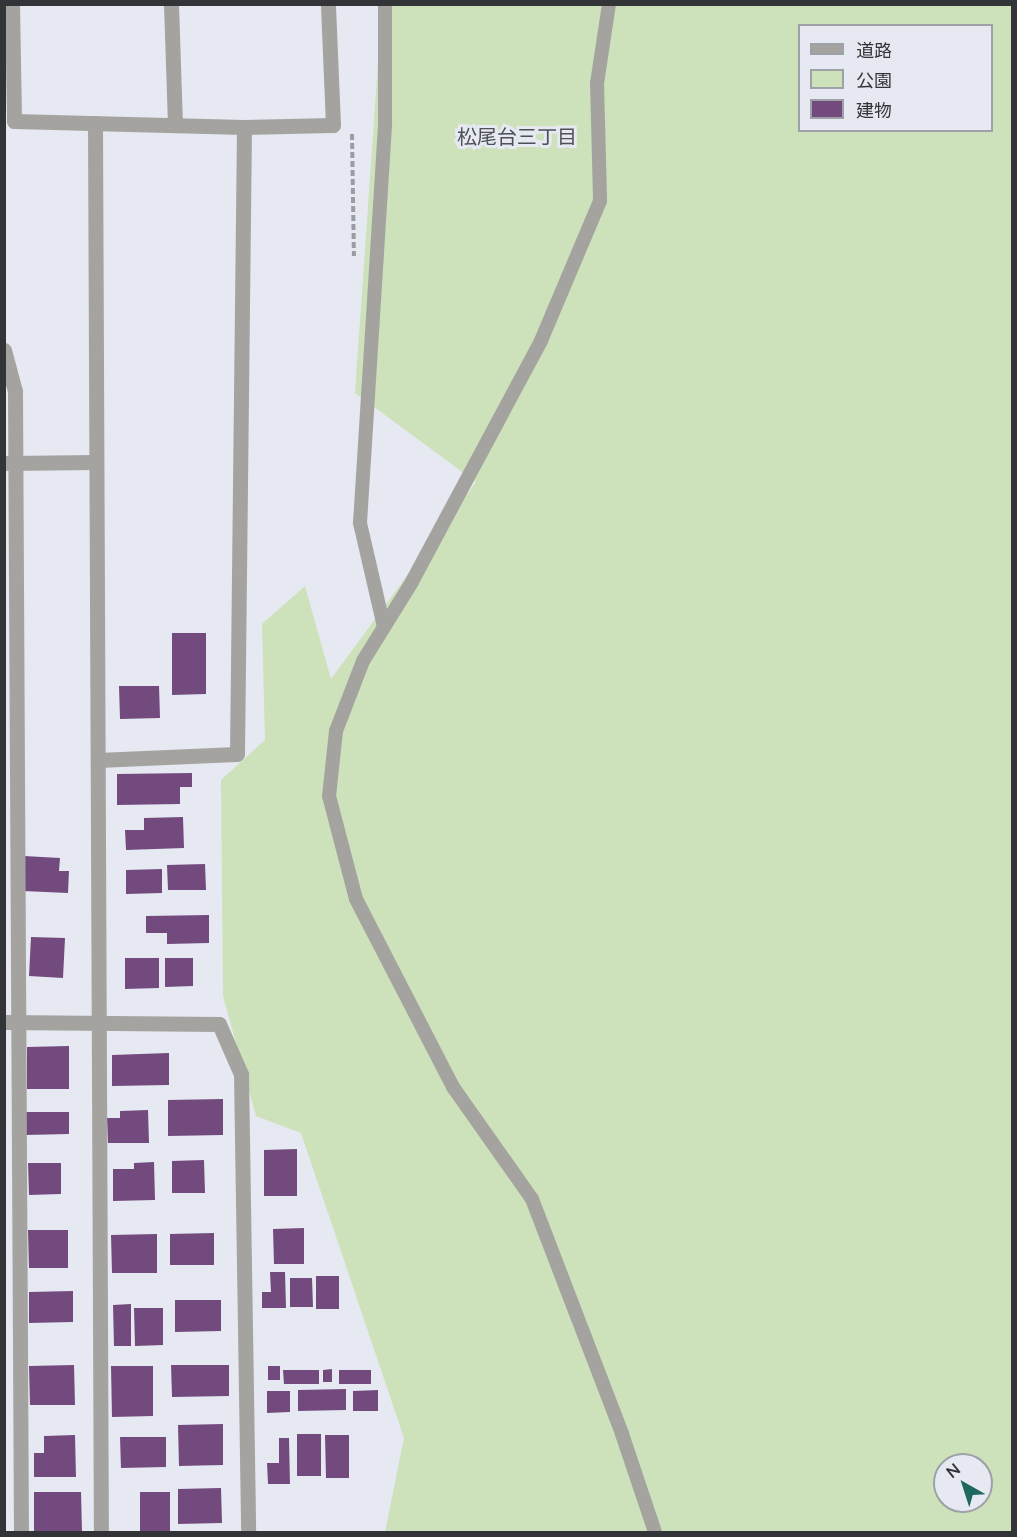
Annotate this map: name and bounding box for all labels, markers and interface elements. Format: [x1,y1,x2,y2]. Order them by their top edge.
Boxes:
legend [798,24,993,132]
text: 道路 [856,39,892,61]
text: 公園 [856,69,892,91]
text: 建物 [856,99,892,121]
district label: 松尾台三丁目 [457,124,577,148]
north arrow [933,1453,993,1513]
text: N [942,1459,963,1481]

